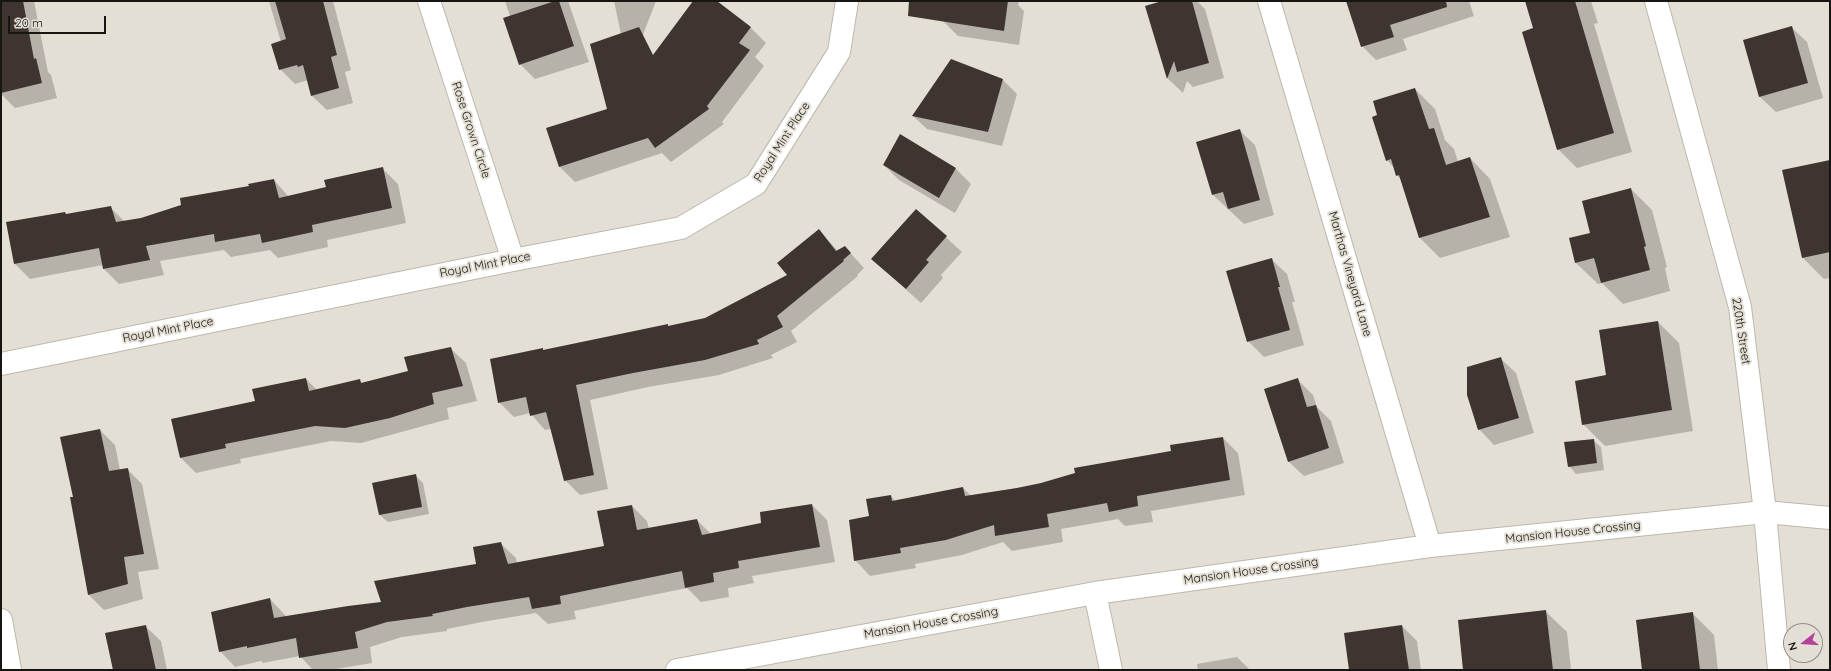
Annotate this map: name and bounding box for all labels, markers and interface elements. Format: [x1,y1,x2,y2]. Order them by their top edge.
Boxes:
scale bar [10,8,108,34]
text: 20 m [15,15,43,30]
street label: Rose Grown Circle [449,80,493,180]
street label: Royal Mint Place [751,99,813,185]
street label: Marthas Vineyard Lane [1325,210,1375,338]
street label: Royal Mint Place [438,249,532,281]
street label: 220th Street [1729,297,1753,365]
street label: Royal Mint Place [121,314,215,346]
street label: Mansion House Crossing [1505,518,1641,546]
street label: Mansion House Crossing [1183,554,1319,588]
street label: Mansion House Crossing [863,604,999,642]
north arrow [1783,623,1823,663]
text: N [1785,640,1800,652]

